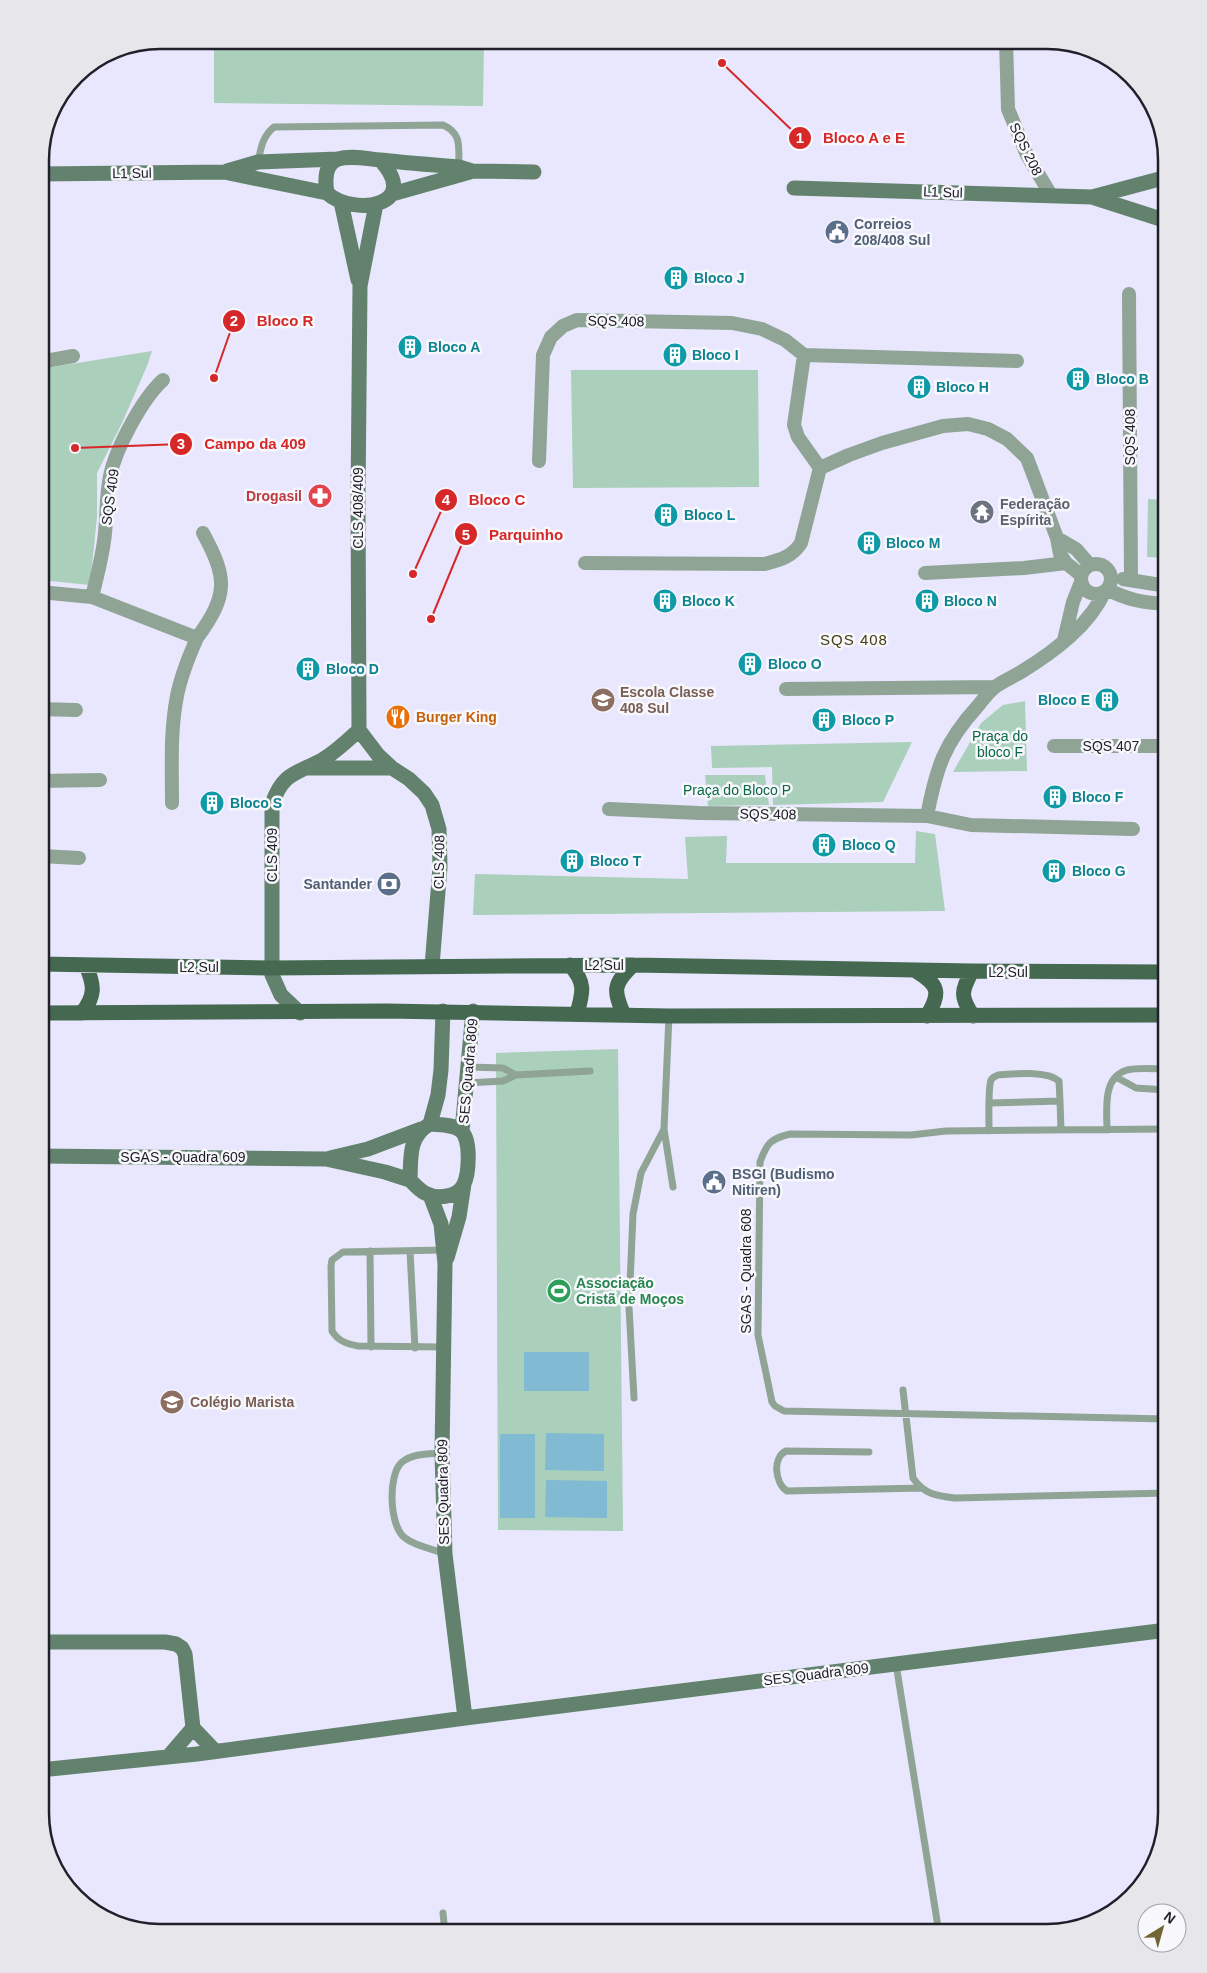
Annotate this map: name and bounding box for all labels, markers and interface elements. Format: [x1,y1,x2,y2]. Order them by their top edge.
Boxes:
street label: SQS 208 [1006,120,1046,178]
callout: Bloco A e E [787,123,916,153]
text: 1 [796,129,804,146]
text: Bloco A e E [823,129,905,146]
street label: L1 Sul [112,165,152,181]
street label: L1 Sul [923,183,963,201]
place label: Correios 208/408 Sul [854,216,930,248]
public building icon: Correios 208/408 Sul [824,219,850,245]
building icon: Bloco J [663,265,689,291]
place label: Bloco J [694,270,745,286]
callout: Bloco R [221,306,323,336]
text: 2 [230,312,238,329]
text: Bloco R [257,312,313,329]
street label: SQS 408 [587,313,645,329]
building icon: Bloco A [397,334,423,360]
place label: Bloco A [428,339,480,355]
building icon: Bloco I [662,342,688,368]
place label: Bloco I [692,347,739,363]
building icon: Bloco B [1065,366,1091,392]
place label: Bloco B [1096,371,1149,387]
building icon: Bloco H [906,374,932,400]
place label: Bloco H [936,379,989,395]
street label: SQS 408 [1122,408,1138,465]
callout: Campo da 409 [169,429,316,459]
text: 3 [177,435,185,452]
text: Campo da 409 [204,435,306,452]
street label: CLS 408/409 [350,467,366,549]
street label: SQS 409 [98,468,122,526]
pharmacy icon: Drogasil [307,483,333,509]
callout: Bloco C [433,485,535,515]
place label: Drogasil [246,488,302,504]
text: 4 [442,491,451,508]
text: Bloco C [469,491,525,508]
place label: Federação Espírita [1000,496,1070,528]
temple icon: Federação Espírita [969,499,995,525]
building icon: Bloco L [653,502,679,528]
place label: Bloco L [684,507,736,523]
callout: Parquinho [454,519,573,549]
text: 5 [462,526,470,543]
text: Parquinho [489,526,563,543]
building icon: Bloco M [856,530,882,556]
place label: Bloco M [886,535,940,551]
building icon: Bloco K [652,588,678,614]
building icon: Bloco N [914,588,940,614]
place label: Bloco K [682,593,735,609]
place label: Bloco N [944,593,997,609]
district label: SQS 408 [820,631,888,648]
building icon: Bloco O [737,651,763,677]
building icon: Bloco D [295,656,321,682]
place label: Bloco O [768,656,822,672]
place label: Bloco D [326,661,379,677]
place label: Escola Classe 408 Sul [620,684,714,716]
school or university icon: Escola Classe 408 Sul [590,687,616,713]
building icon: Bloco E [1094,687,1120,713]
place label: Bloco E [1038,692,1090,708]
restaurant icon: Burger King [385,704,411,730]
building icon: Bloco P [811,707,837,733]
place label: Burger King [416,709,497,725]
place label: Bloco P [842,712,894,728]
park label: Praça do bloco F [972,728,1028,760]
street label: SQS 407 [1083,738,1140,754]
park label: Praça do Bloco P [683,782,791,798]
building icon: Bloco F [1042,784,1068,810]
place label: Bloco F [1072,789,1124,805]
building icon: Bloco S [199,790,225,816]
place label: Bloco S [230,795,282,811]
street label: SQS 408 [739,806,797,822]
street label: CLS 409 [264,828,280,882]
building icon: Bloco Q [811,832,837,858]
street label: CLS 408 [431,834,447,889]
place label: Bloco Q [842,837,896,853]
building icon: Bloco T [559,848,585,874]
place label: Bloco T [590,853,642,869]
building icon: Bloco G [1041,858,1067,884]
place label: Bloco G [1072,863,1126,879]
bank icon: Santander [376,871,402,897]
place label: Santander [304,876,373,892]
street label: L2 Sul [584,957,624,973]
street label: L2 Sul [179,959,219,975]
street label: L2 Sul [988,964,1028,980]
street label: SES Quadra 809 [455,1017,481,1124]
street label: SGAS - Quadra 609 [120,1149,246,1165]
place label: BSGI (Budismo Nitiren) [732,1166,835,1198]
public building icon: BSGI (Budismo Nitiren) [701,1169,727,1195]
street label: SGAS - Quadra 608 [738,1208,754,1334]
place label: Associação Cristã de Moços [576,1275,684,1307]
sports icon: Associação Cristã de Moços [546,1278,572,1304]
school or university icon: Colégio Marista [159,1389,185,1415]
place label: Colégio Marista [190,1394,294,1410]
street label: SES Quadra 809 [434,1439,452,1545]
street label: SES Quadra 809 [762,1660,870,1688]
north arrow [1137,1903,1187,1953]
text: N [1161,1908,1179,1927]

